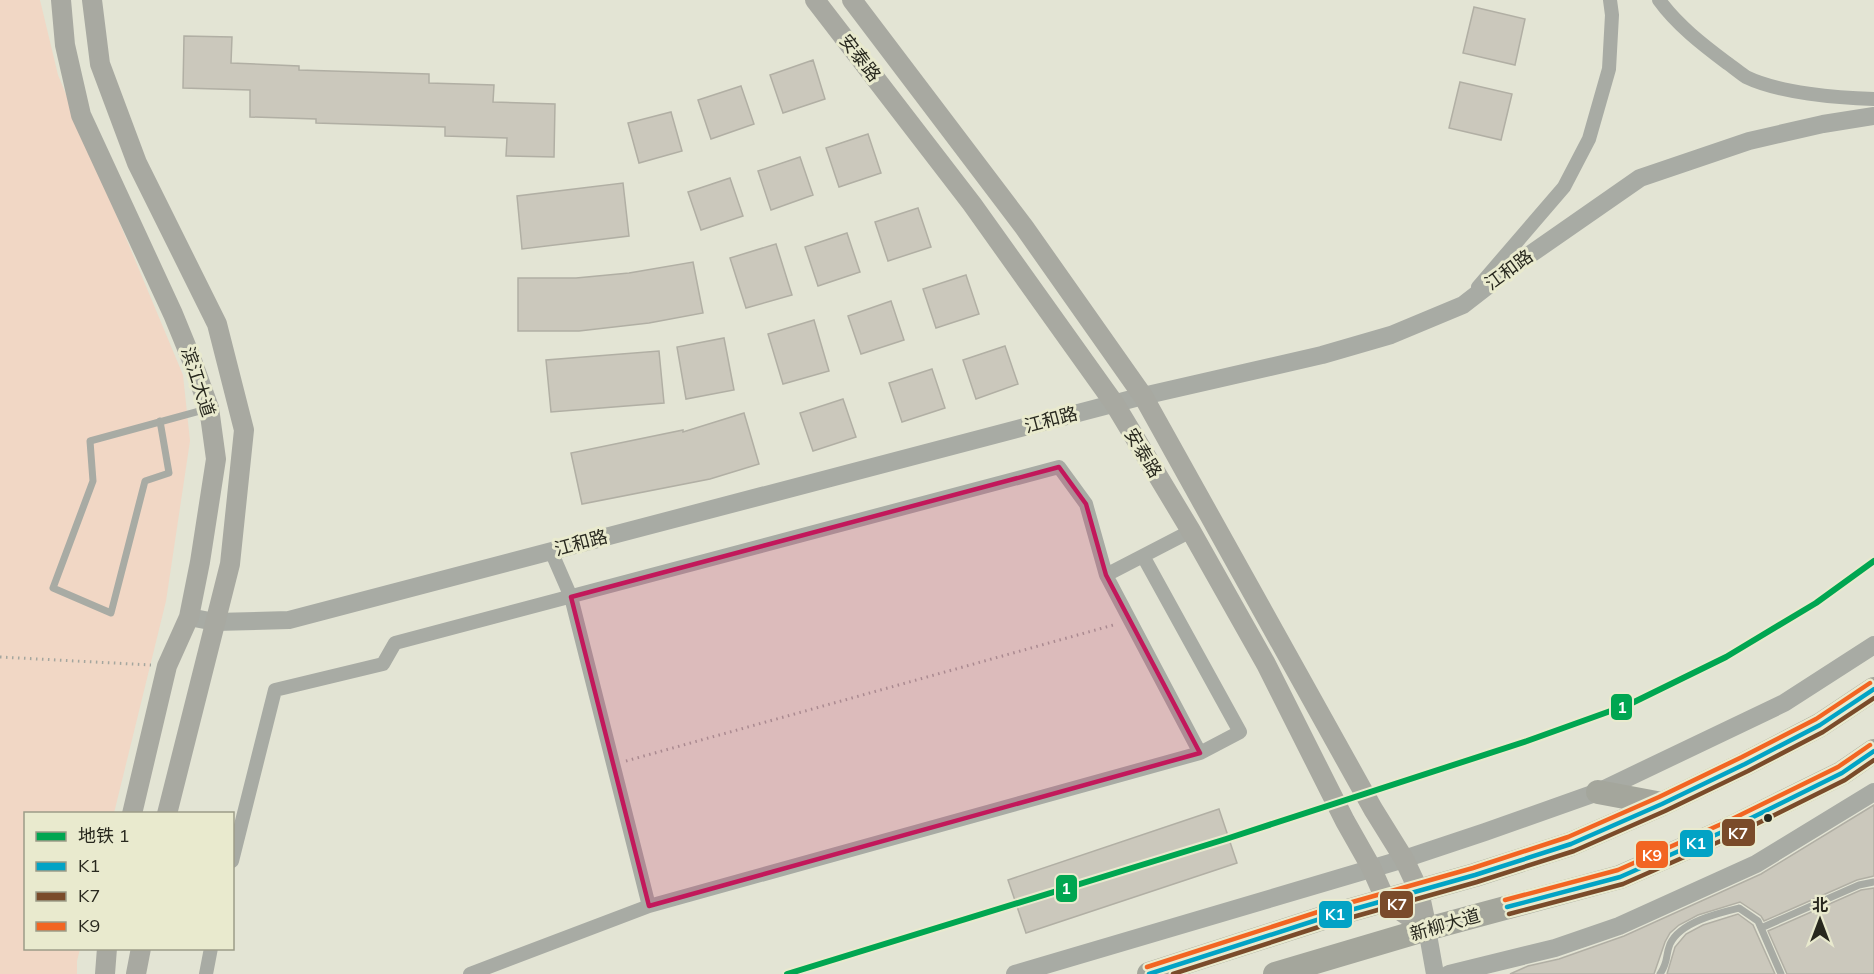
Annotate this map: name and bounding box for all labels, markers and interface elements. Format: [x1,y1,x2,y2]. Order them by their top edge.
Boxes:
street label: 安泰路 [835,29,886,86]
street label: 江和路 [1480,244,1537,295]
street label: 滨江大道 [176,344,221,420]
street label: 江和路 [1022,401,1080,438]
street label: 安泰路 [1120,424,1167,482]
street label: 江和路 [552,524,610,561]
line badge: 1 [1610,693,1633,721]
text: 1 [1617,697,1627,717]
legend [24,812,234,950]
unlabelled marker [1762,812,1774,824]
line badge: K7 [1721,818,1756,847]
text: K7 [1728,823,1748,843]
text: 地铁 1 [78,824,130,847]
line badge: K1 [1679,829,1714,858]
text: K1 [1686,833,1706,853]
line badge: K9 [1635,840,1669,869]
text: K9 [1642,845,1662,865]
text: K1 [78,854,100,877]
line badge: 1 [1055,874,1078,903]
text: 1 [1061,878,1071,898]
text: K7 [78,884,100,907]
line badge: K7 [1379,890,1414,919]
north arrow [1790,890,1850,950]
text: K7 [1387,894,1407,914]
text: 北 [1812,895,1828,915]
line badge: K1 [1318,900,1353,929]
text: K1 [1325,904,1345,924]
street label: 新柳大道 [1407,904,1483,945]
text: K9 [78,914,100,937]

